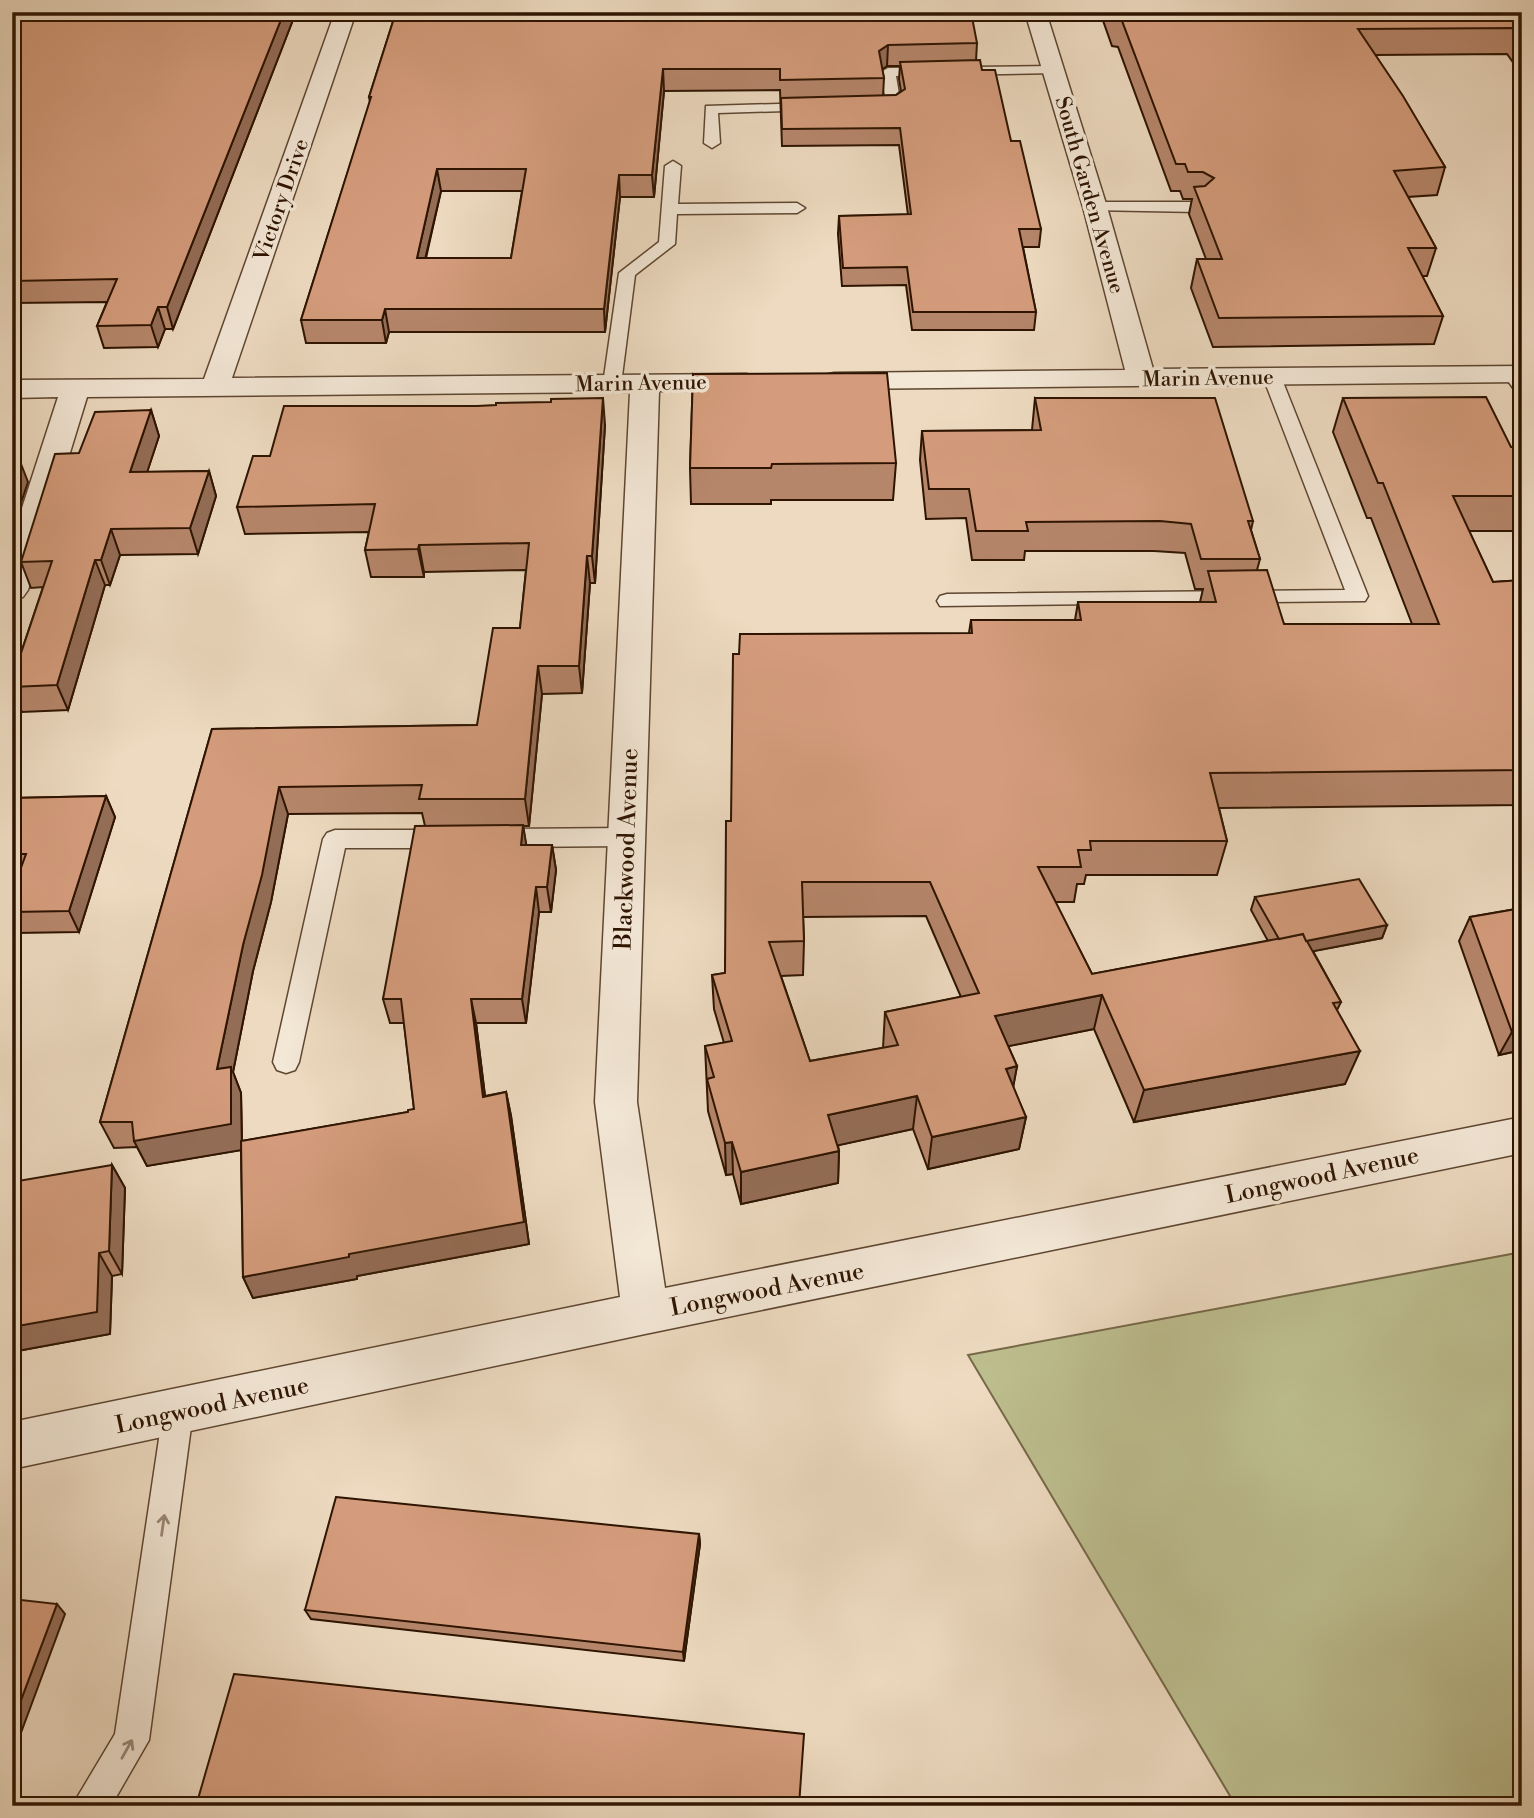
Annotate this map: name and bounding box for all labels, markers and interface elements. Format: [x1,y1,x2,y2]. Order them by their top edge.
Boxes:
street label: South Garden Avenue [1048,94,1130,297]
street label: Victory Drive [248,135,315,266]
street label: Marin Avenue [1142,365,1274,393]
street label: Marin Avenue [575,370,707,398]
street label: Blackwood Avenue [608,748,646,951]
street label: Longwood Avenue [1223,1141,1422,1211]
street label: Longwood Avenue [668,1256,867,1324]
street label: Longwood Avenue [113,1371,312,1441]
one-way arrow [157,1514,170,1537]
one-way arrow [120,1739,134,1759]

